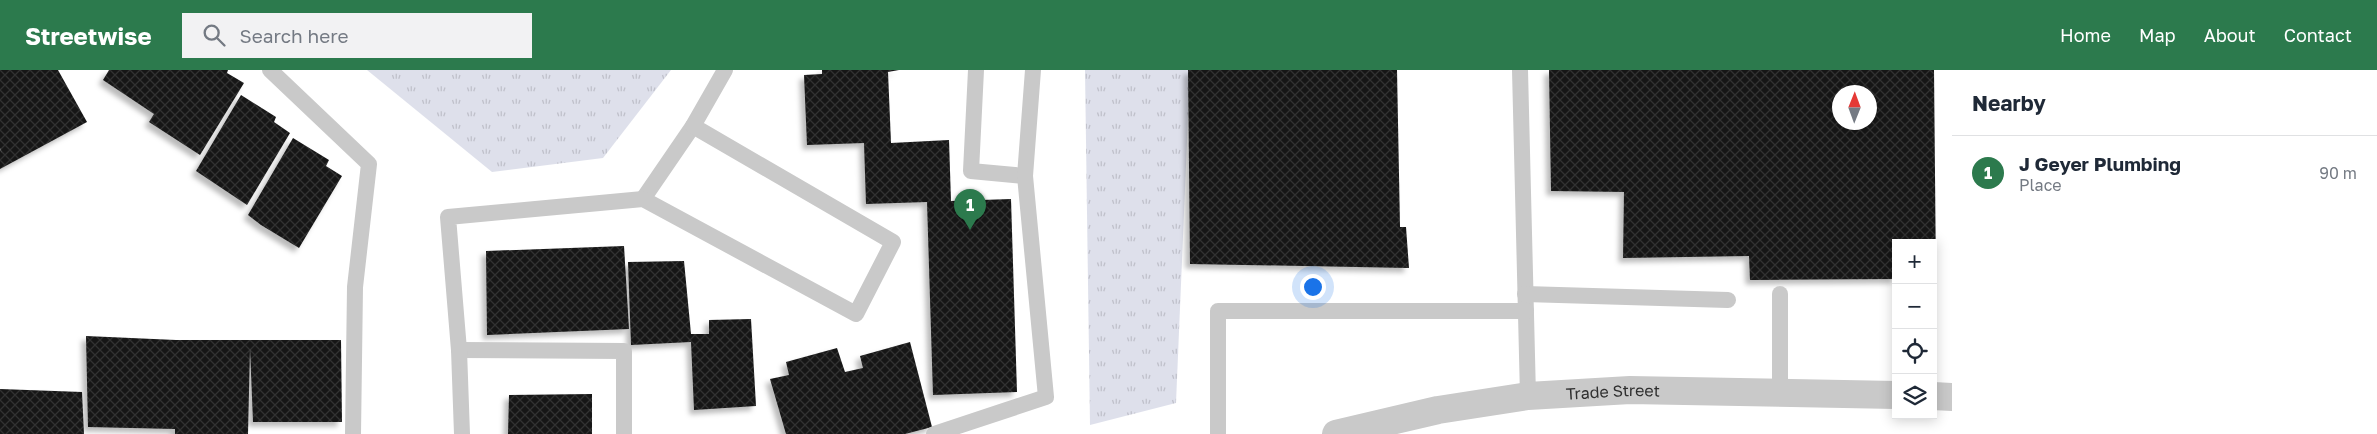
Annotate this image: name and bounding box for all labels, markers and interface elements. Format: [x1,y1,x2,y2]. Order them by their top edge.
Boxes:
search box [182,13,532,58]
text: Streetwise [25,21,152,50]
icon: search [200,21,228,49]
text: Search here [240,24,348,47]
text: Home [2060,24,2111,46]
text: Map [2139,24,2176,46]
text: About [2204,24,2256,46]
text: Contact [2284,24,2352,46]
north arrow [1832,85,1877,130]
text: Nearby [1972,90,2046,116]
text: J Geyer Plumbing [2019,152,2181,175]
text: 1 [1984,163,1992,183]
text: 90 m [2319,163,2357,183]
text: Place [2019,175,2062,195]
pin: 1 [954,189,986,230]
map controls [1892,239,1937,419]
button: + [1892,239,1937,284]
your location [1300,274,1326,300]
button: − [1892,284,1937,329]
button: locate [1892,329,1937,374]
button: layers [1892,374,1937,419]
street label: Trade Street [1565,380,1660,404]

